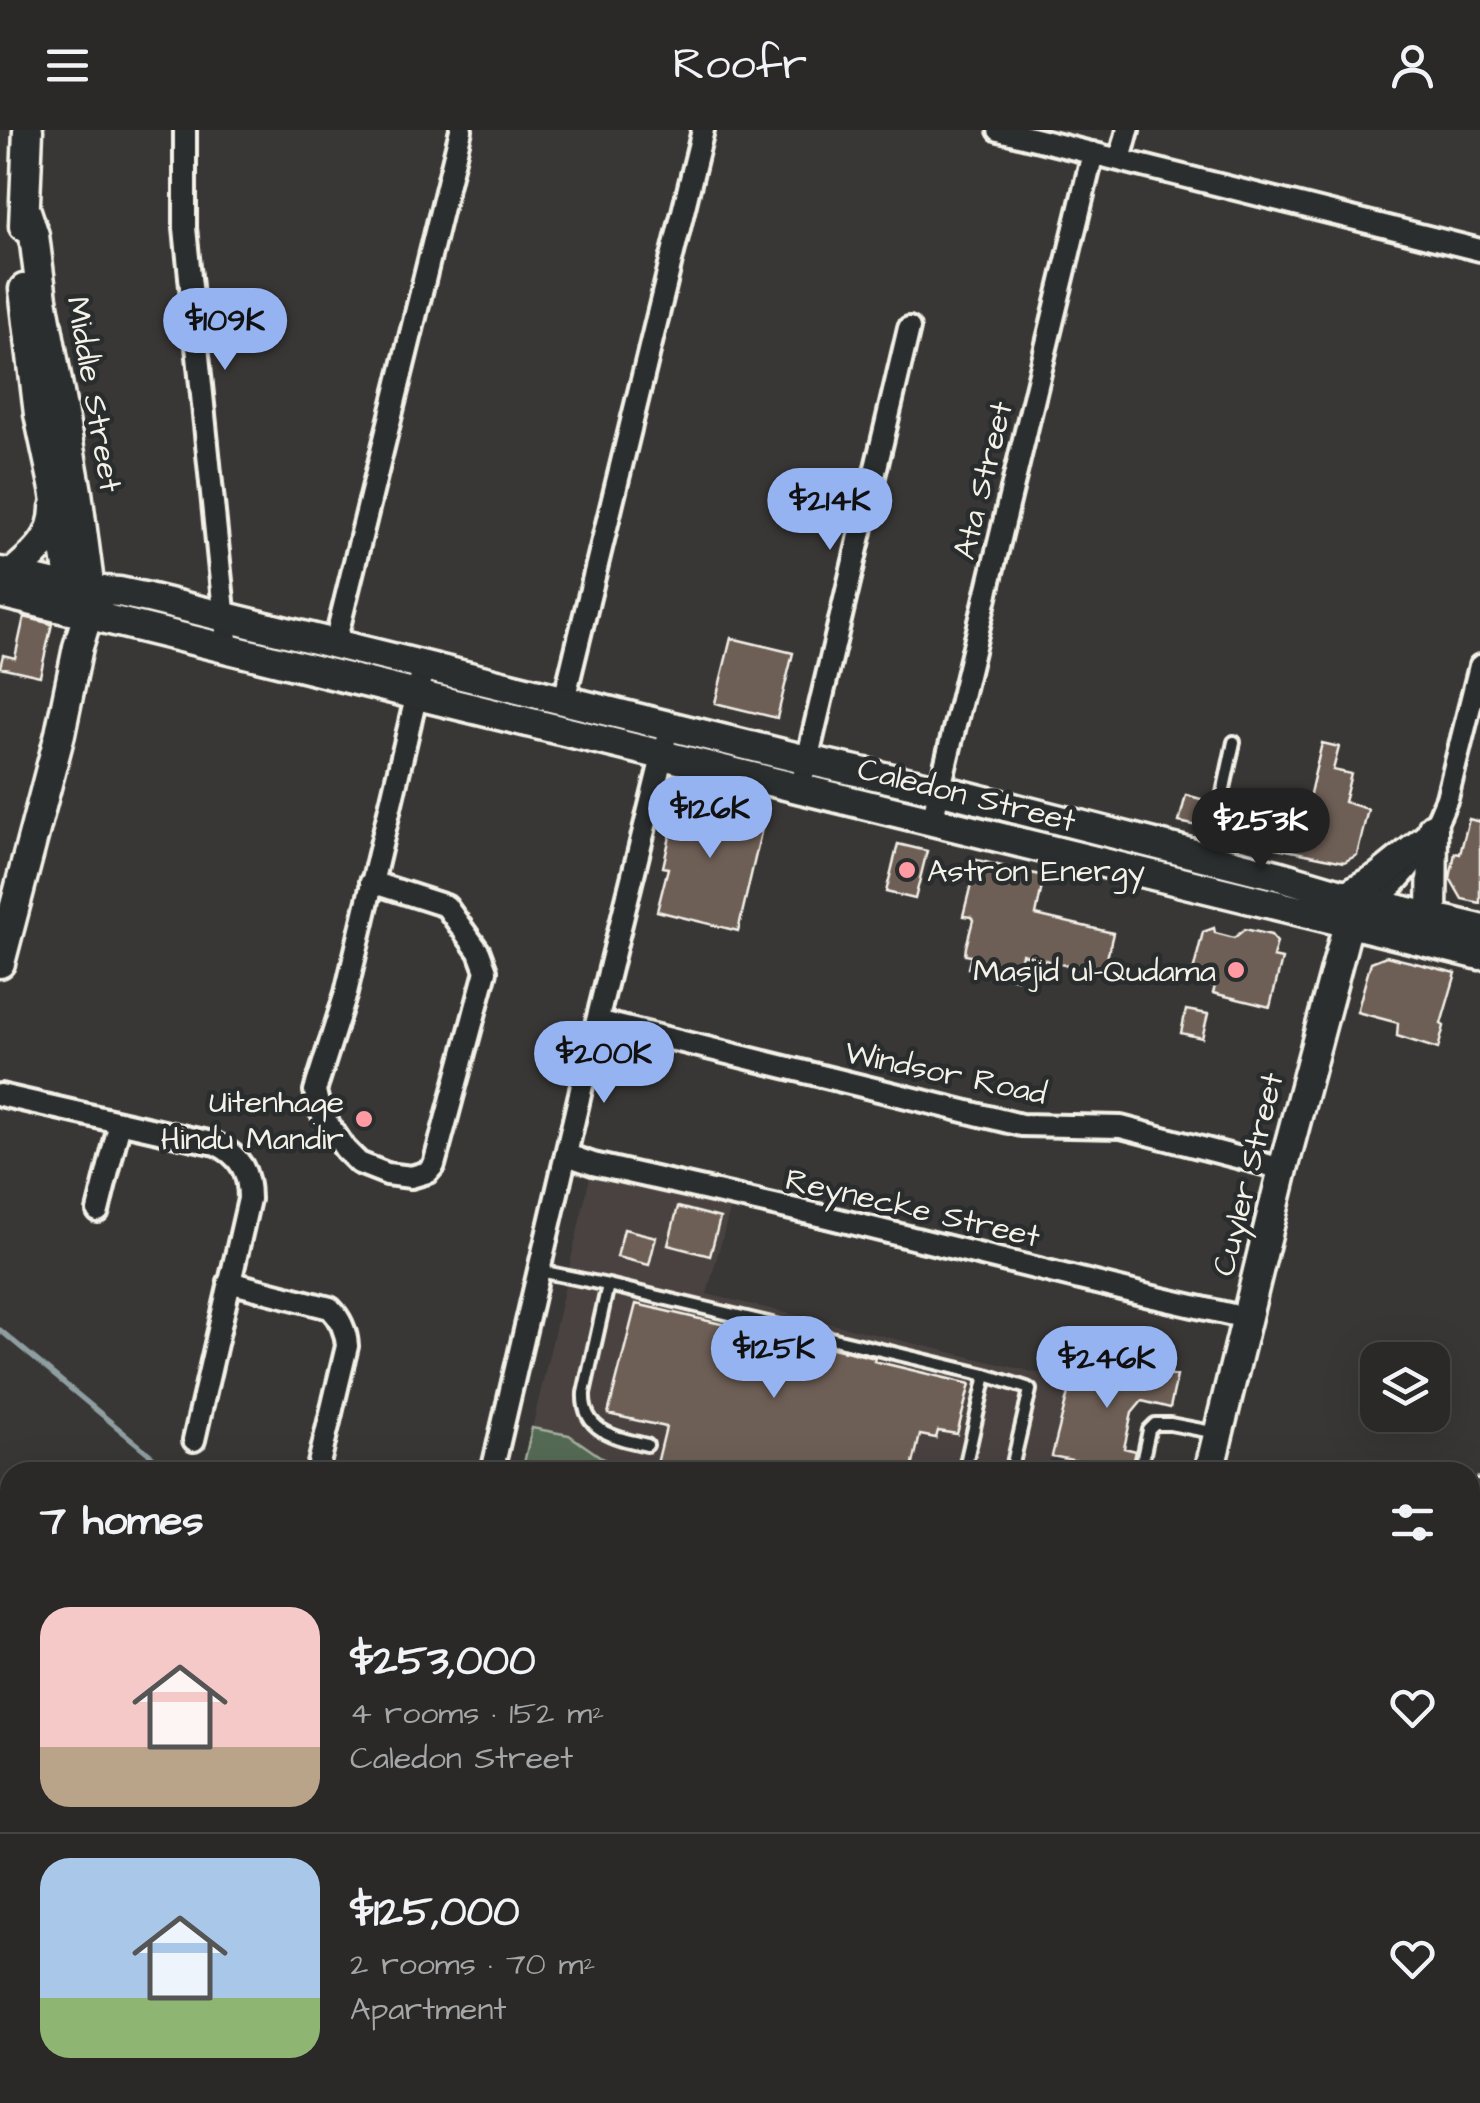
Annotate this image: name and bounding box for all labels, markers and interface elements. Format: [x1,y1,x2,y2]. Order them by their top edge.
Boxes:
text: Roofr [673,34,807,96]
icon: menu [40,38,95,93]
icon: person [1385,38,1440,93]
pin: $109K [155,288,295,373]
street label: Middle Street [54,293,133,496]
text: $109K [185,298,265,343]
street label: Ata Street [942,397,1025,564]
pin: $214K [760,468,900,553]
text: $214K [789,478,871,523]
street label: Caledon Street [853,747,1080,844]
pin: $126K [640,776,780,861]
text: $126K [670,786,750,831]
pin: $253K [1191,788,1331,873]
text: $253K [1214,798,1308,843]
place label: Astron Energy [927,849,1145,894]
marker: Astron Energy [896,859,918,881]
place label: Masjid ul-Qudama [973,949,1216,994]
marker: Masjid ul-Qudama [1225,959,1247,981]
pin: $200K [534,1021,674,1106]
street label: Windsor Road [841,1030,1051,1117]
text: $200K [556,1031,652,1076]
street label: Cuyler Street [1201,1068,1295,1281]
place label: Uitenhage Hindu Mandir [161,1080,344,1162]
marker: Uitenhage Hindu Mandir [353,1108,375,1130]
street label: Reynecke Street [781,1157,1044,1260]
pin: $125K [704,1316,844,1401]
text: $125K [733,1326,815,1371]
pin: $246K [1037,1326,1177,1411]
text: $246K [1058,1336,1156,1381]
map controls [1360,1342,1450,1432]
button: layers [1360,1342,1450,1432]
text: 7 homes [40,1493,204,1551]
icon: filters [1385,1495,1440,1550]
text: $253,000 [350,1633,535,1691]
icon: home [120,1647,240,1767]
icon: heart [1385,1680,1440,1735]
text: 4 rooms · 152 m² [350,1691,604,1736]
text: Caledon Street [350,1736,573,1781]
text: $125,000 [350,1884,519,1942]
icon: home [120,1898,240,2018]
icon: heart [1385,1931,1440,1986]
text: 2 rooms · 70 m² [350,1942,595,1987]
text: Apartment [350,1987,506,2032]

